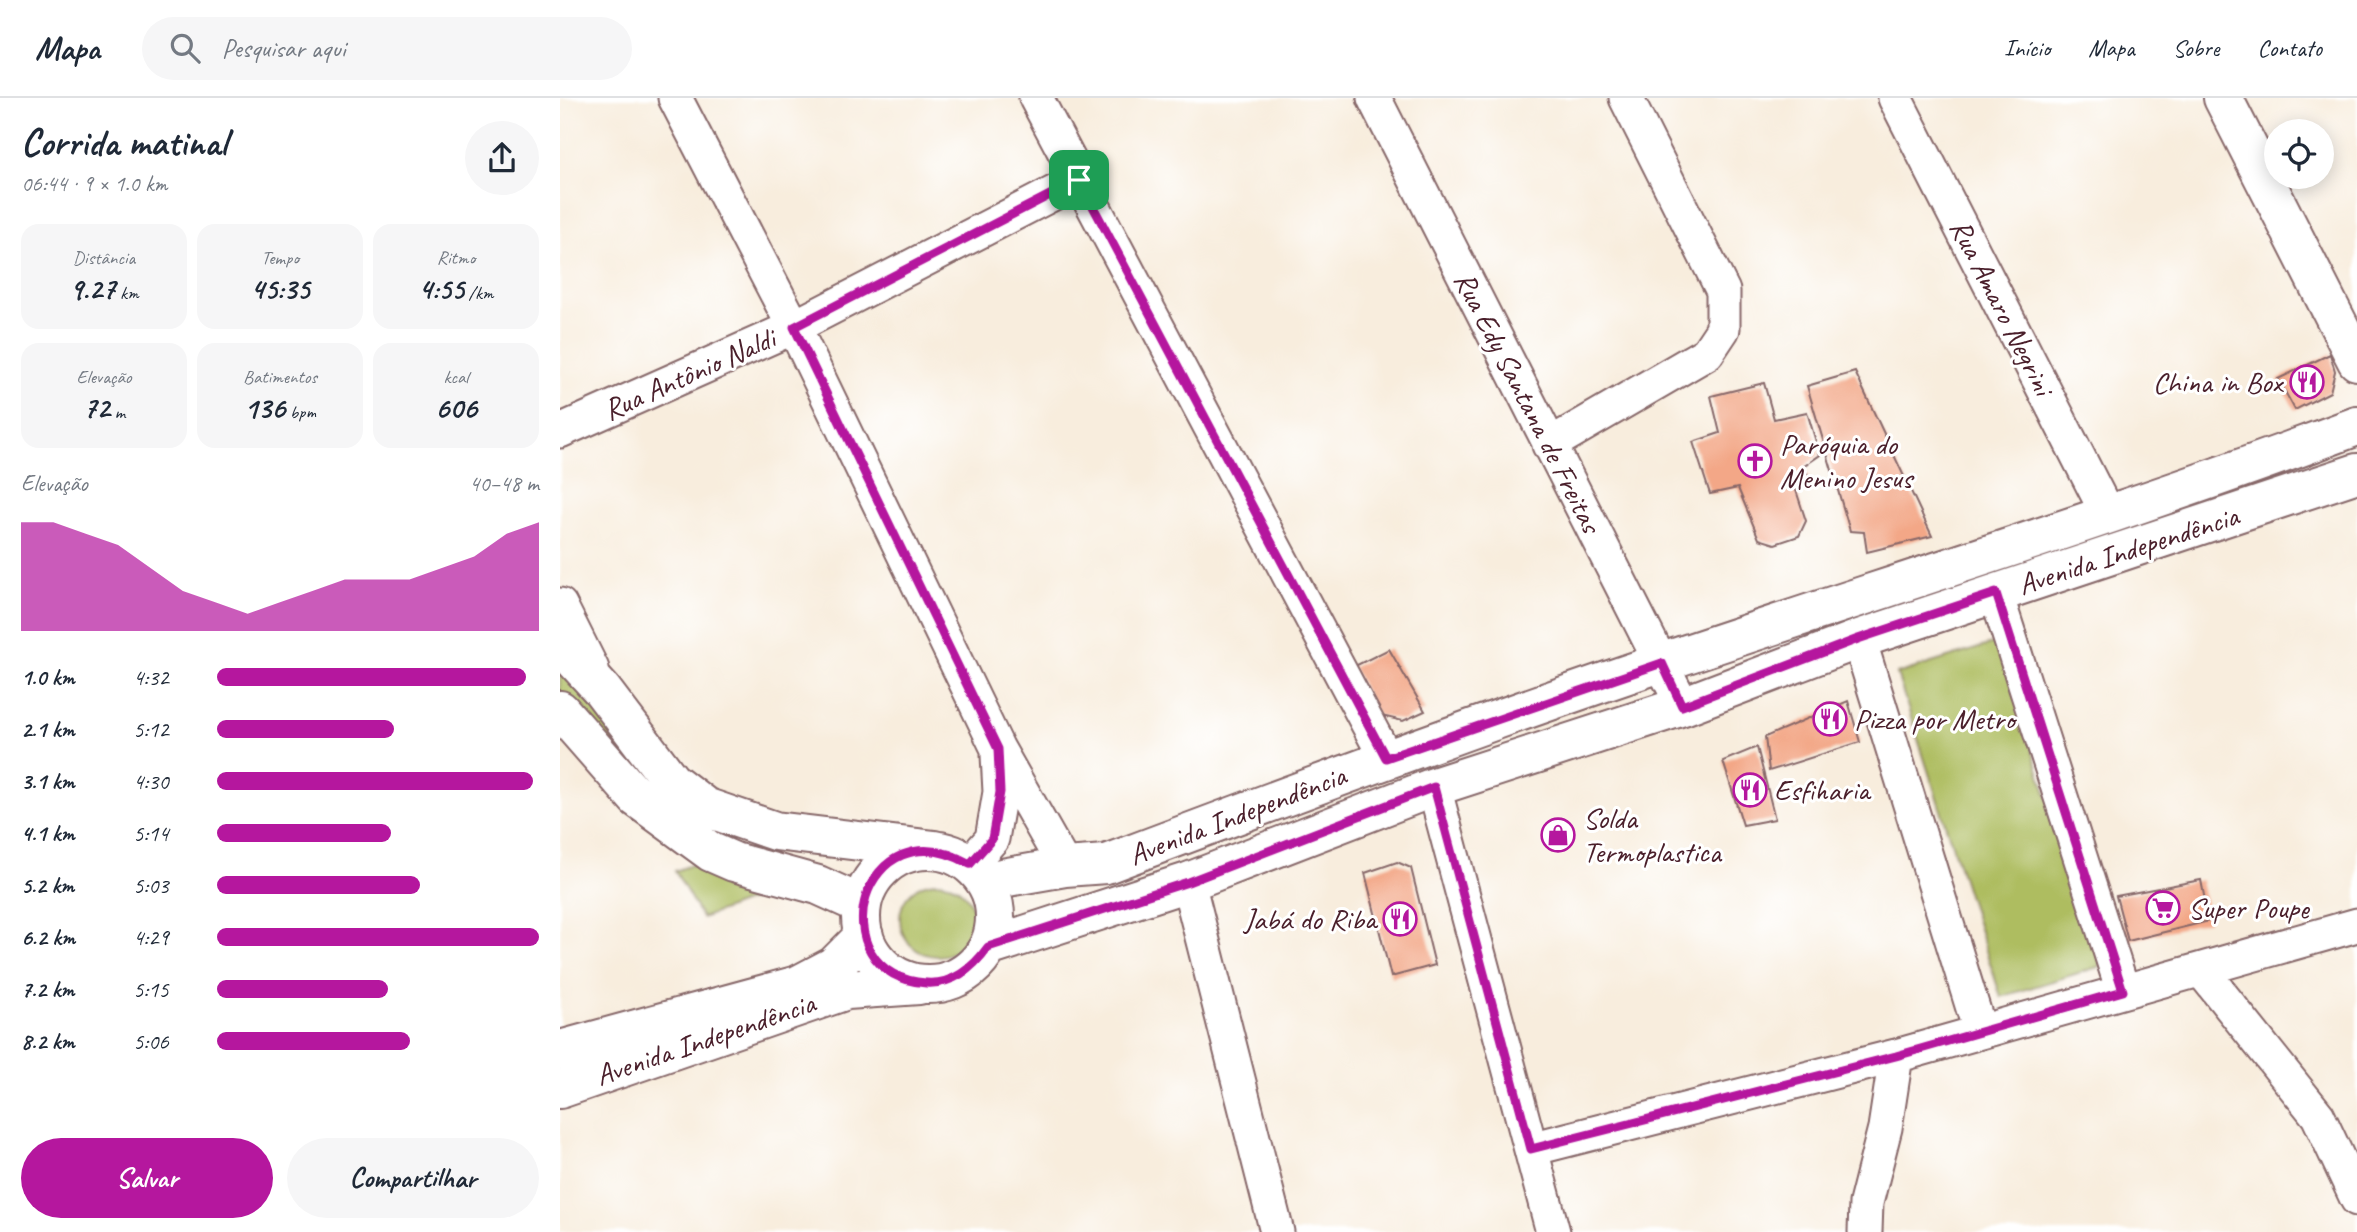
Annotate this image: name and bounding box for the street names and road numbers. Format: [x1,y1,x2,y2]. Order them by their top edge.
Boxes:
street label: Rua Amaro Negrini [1941,213,2064,404]
street label: Rua Edy Santana de Freitas [1446,265,1612,541]
street label: Rua Antônio Naldi [597,318,784,429]
street label: Avenida Independência [2013,496,2245,604]
street label: Avenida Independência [1123,755,1353,874]
street label: Avenida Independência [590,983,822,1094]

